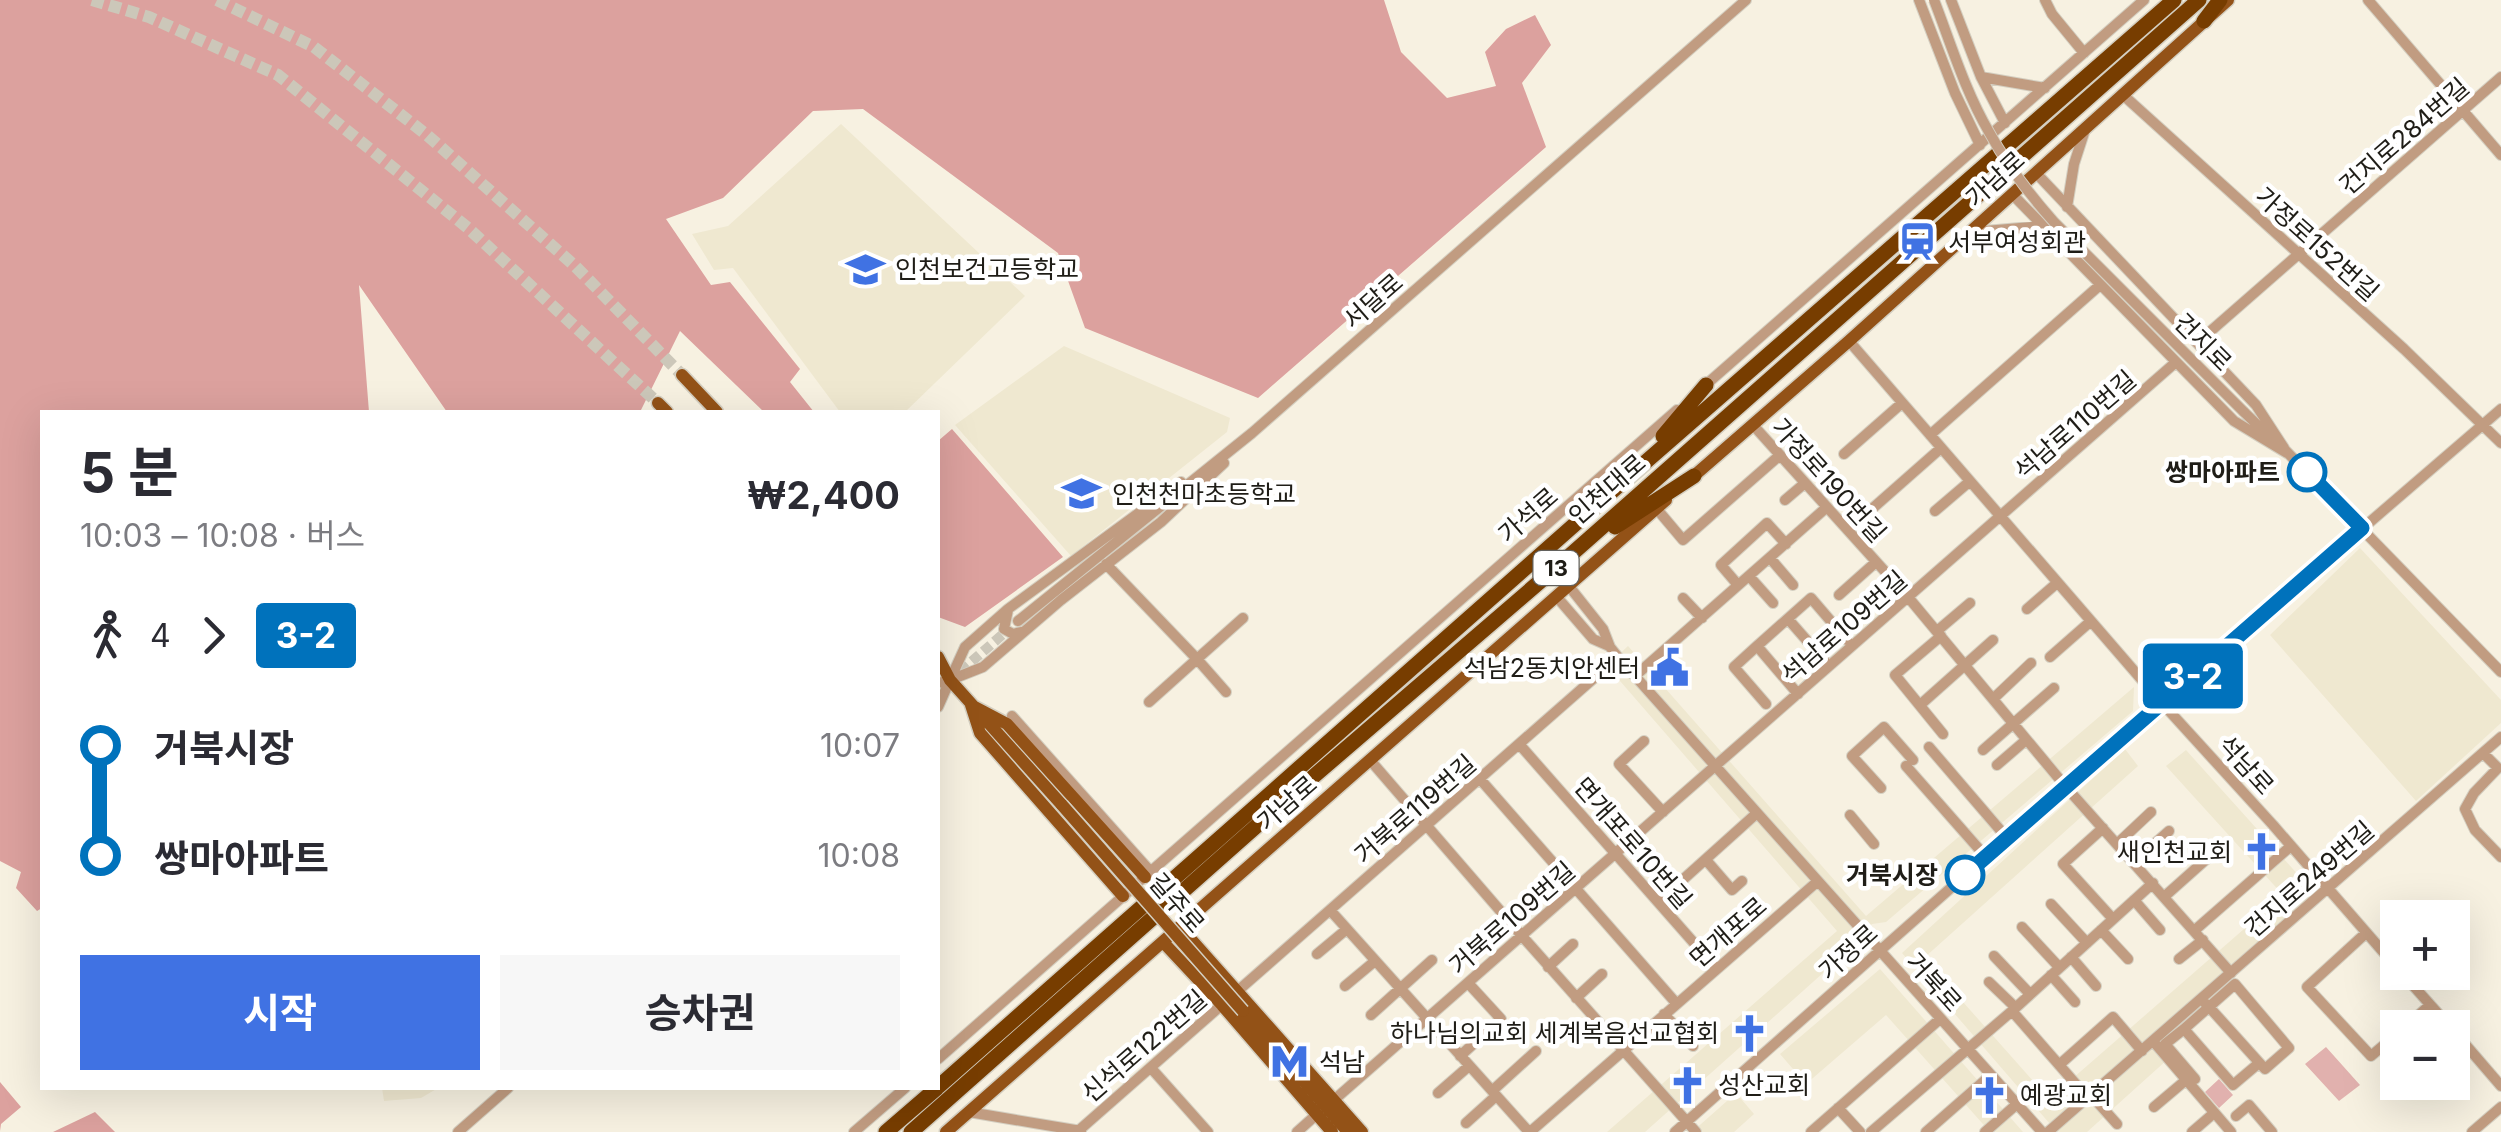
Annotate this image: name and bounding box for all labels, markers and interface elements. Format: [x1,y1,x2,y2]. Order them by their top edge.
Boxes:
street label: 건지로284번길 [2333,72,2475,200]
street label: 가남로 [1959,145,2031,213]
street label: 가정로152번길 [2249,181,2385,307]
station icon: 서부여성회관 [1897,221,1939,263]
place label: 서부여성회관 [1948,227,2086,257]
school or university icon: 인천보건고등학교 [844,248,886,290]
place label: 인천보건고등학교 [895,254,1079,284]
street label: 서달로 [1337,267,1409,335]
street label: 건지로 [2168,307,2238,377]
street label: 석남로110번길 [2008,364,2142,486]
street label: 가정로190번길 [1766,412,1892,548]
text: 5 분 [80,439,179,505]
street label: 인천대로 [1562,447,1652,531]
marker: 쌍마아파트 [2288,453,2326,491]
place label: 쌍마아파트 [2165,457,2280,487]
text: ₩2,400 [747,472,900,518]
school or university icon: 인천천마초등학교 [1061,473,1103,515]
place label: 인천천마초등학교 [1112,479,1296,509]
street label: 가석로 [1492,481,1564,549]
text: 10:03 – 10:08 · 버스 [80,516,365,555]
road number: 13 [1534,551,1578,585]
street label: 석남로109번길 [1775,564,1913,690]
icon: walk [80,608,135,663]
icon: forward [186,608,241,663]
text: 3-2 [276,614,336,656]
text: 4 [150,616,171,655]
line badge: 3-2 [2136,644,2250,708]
public building icon: 석남2동치안센터 [1649,647,1691,689]
place label: 석남2동치안센터 [1464,653,1640,683]
text: 3-2 [2163,655,2223,697]
text: 거북시장 [154,725,294,771]
text: 10:07 [820,726,900,765]
street label: 석남로 [2212,729,2280,801]
street label: 거북로119번길 [1348,748,1482,870]
street label: 가남로 [1251,769,1323,837]
street label: 면개포로10번길 [1568,771,1698,915]
street label: 건지로249번길 [2238,815,2380,943]
church icon: 새인천교회 [2241,831,2283,873]
text: 쌍마아파트 [154,835,329,881]
text: 10:08 [818,836,900,875]
place label: 새인천교회 [2117,837,2232,867]
street label: 거북로109번길 [1443,855,1581,981]
marker: 거북시장 [1946,856,1984,894]
place label: 거북시장 [1846,860,1938,890]
street label: 길주로 [1143,867,1211,939]
street label: 면개포로 [1683,890,1773,974]
map controls [2380,900,2470,1100]
button: + [2380,900,2470,990]
street label: 가정로 [1812,918,1884,986]
street label: 거북로 [1900,946,1968,1018]
button: 시작 [80,955,480,1070]
button: 승차권 [500,955,900,1070]
street label: 신석로122번길 [1075,984,1213,1108]
button: − [2380,1010,2470,1100]
church icon: 하나님의교회 세계복음선교협회 [1728,1012,1770,1054]
place label: 하나님의교회 세계복음선교협회 [1390,1018,1719,1048]
metro station icon: 석남 [1268,1041,1310,1083]
place label: 석남 [1319,1047,1365,1077]
church icon: 성산교회 [1667,1064,1709,1106]
place label: 성산교회 [1718,1070,1810,1100]
church icon: 예광교회 [1969,1074,2011,1116]
place label: 예광교회 [2020,1080,2112,1110]

